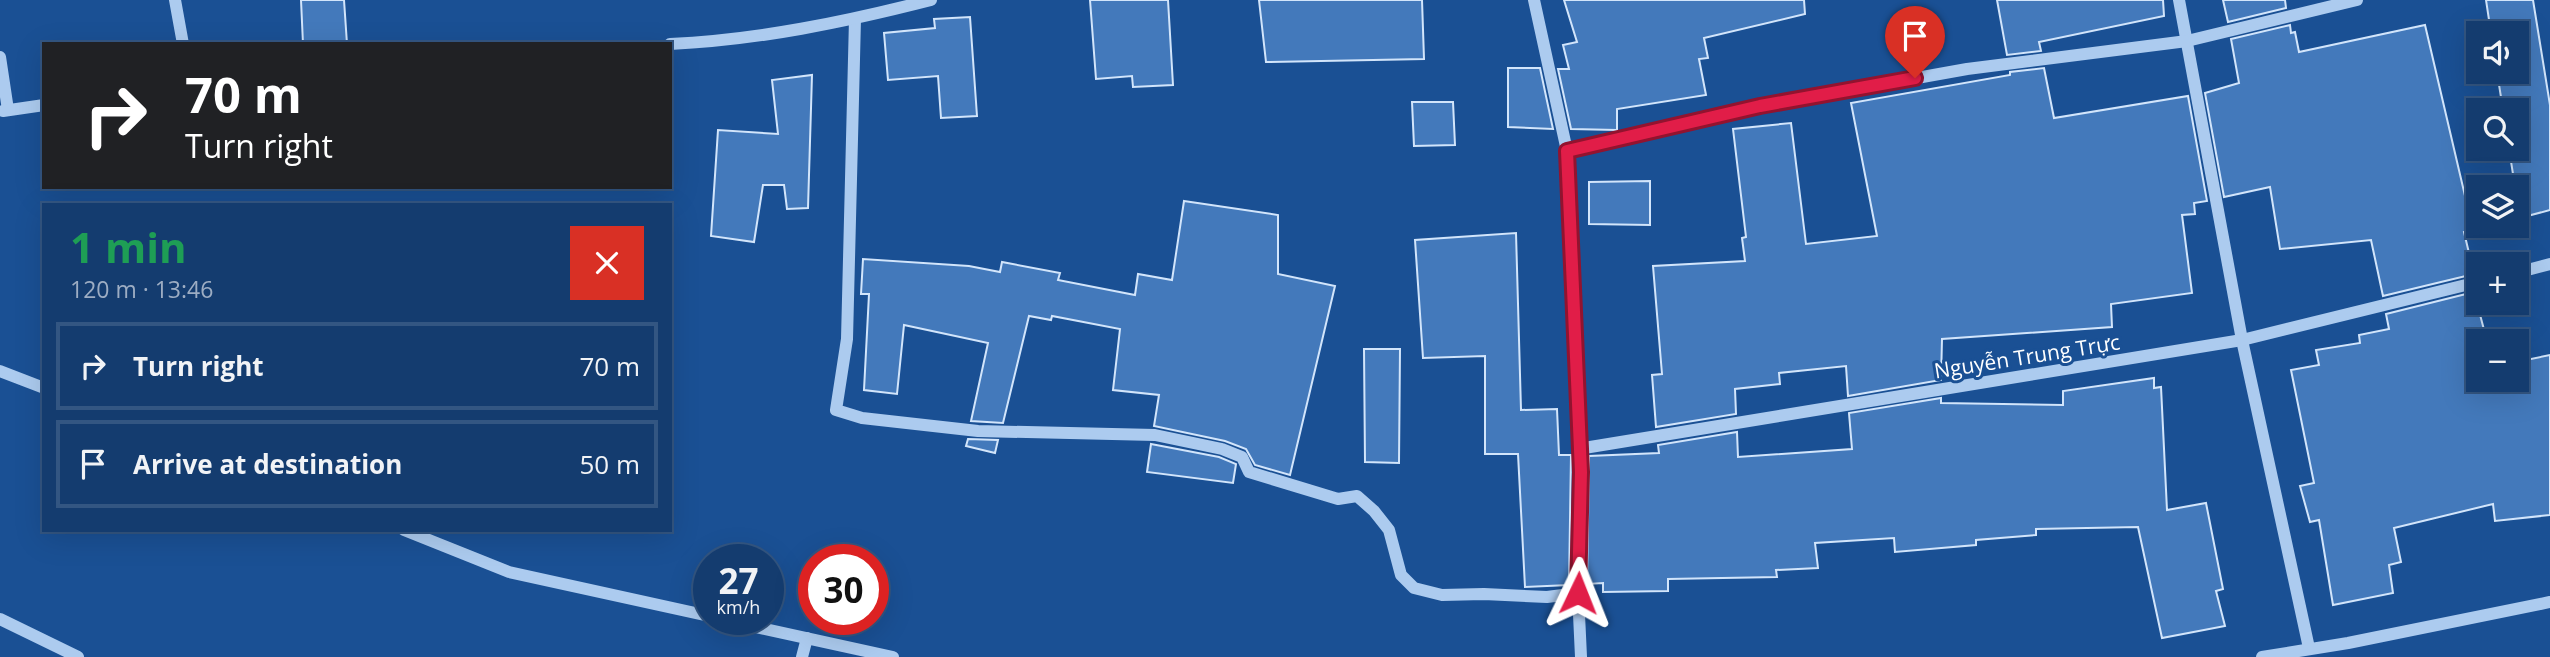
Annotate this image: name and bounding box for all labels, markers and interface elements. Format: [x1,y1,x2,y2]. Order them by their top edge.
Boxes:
pin [1885,6,1945,78]
icon: arrive [1896,17,1934,55]
map controls [2466,21,2529,392]
button: sound [2466,21,2529,84]
text: 70 m [185,61,302,127]
icon: right [70,70,161,161]
button: search [2466,98,2529,161]
text: Turn right [185,124,333,167]
button: layers [2466,175,2529,238]
text: 1 min [70,218,187,275]
button: close [570,226,644,300]
button: + [2466,252,2529,315]
text: 120 m · 13:46 [70,273,213,305]
street label: Nguyễn Trung Trực [1932,327,2122,385]
button: − [2466,329,2529,392]
icon: right [74,347,112,385]
text: Turn right [133,348,264,384]
text: 70 m [579,348,640,384]
icon: arrive [74,445,112,483]
text: Arrive at destination [133,446,402,482]
text: 50 m [579,446,640,482]
speed limit sign: 30 [798,544,889,635]
position arrow [1541,556,1615,630]
text: 27 [718,557,759,604]
text: km/h [717,595,760,619]

